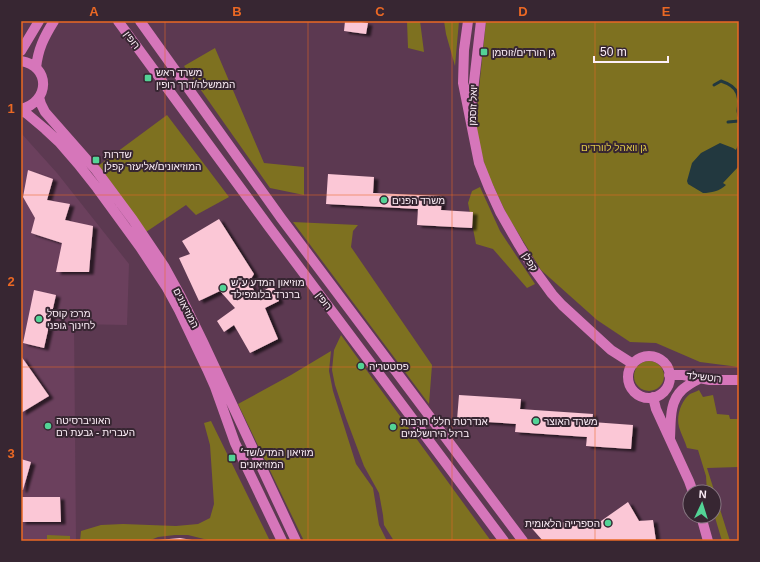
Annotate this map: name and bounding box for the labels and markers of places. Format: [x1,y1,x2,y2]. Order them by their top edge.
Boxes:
marker: גן הורדים/זוסמן [479,47,489,57]
place label: גן הורדים/זוסמן [492,47,555,58]
place label: משרד ראש הממשלה/דרך רופין [156,67,235,90]
marker: משרד ראש הממשלה/דרך רופין [143,73,153,83]
place label: שדרות המוזיאונים/אליעזר קפלן [104,149,201,172]
marker: שדרות המוזיאונים/אליעזר קפלן [91,155,101,165]
marker: משרד הפנים [379,195,389,205]
place label: משרד הפנים [392,195,445,206]
place label: מוזיאון המדע ע"ש ברנרד בלומפילד [231,277,305,300]
marker: מוזיאון המדע ע"ש ברנרד בלומפילד [218,283,228,293]
place label: מרכז קוסל לחינוך גופני [47,308,95,331]
marker: מרכז קוסל לחינוך גופני [34,314,44,324]
marker: פסטטריה [356,361,366,371]
place label: פסטטריה [369,361,409,372]
place label: האוניברסיטה העברית - גבעת רם [56,415,135,438]
place label: אנדרטת חללי חרבות ברזל הירושלמים [401,416,489,439]
marker: משרד האוצר [531,416,541,426]
place label: משרד האוצר [544,416,598,427]
marker: האוניברסיטה העברית - גבעת רם [43,421,53,431]
marker: אנדרטת חללי חרבות ברזל הירושלמים [388,422,398,432]
place label: מוזיאון המדע/שד׳ המוזיאונים [240,447,314,470]
marker: מוזיאון המדע/שד׳ המוזיאונים [227,453,237,463]
place label: הספרייה הלאומית [525,518,600,529]
marker: הספרייה הלאומית [603,518,613,528]

